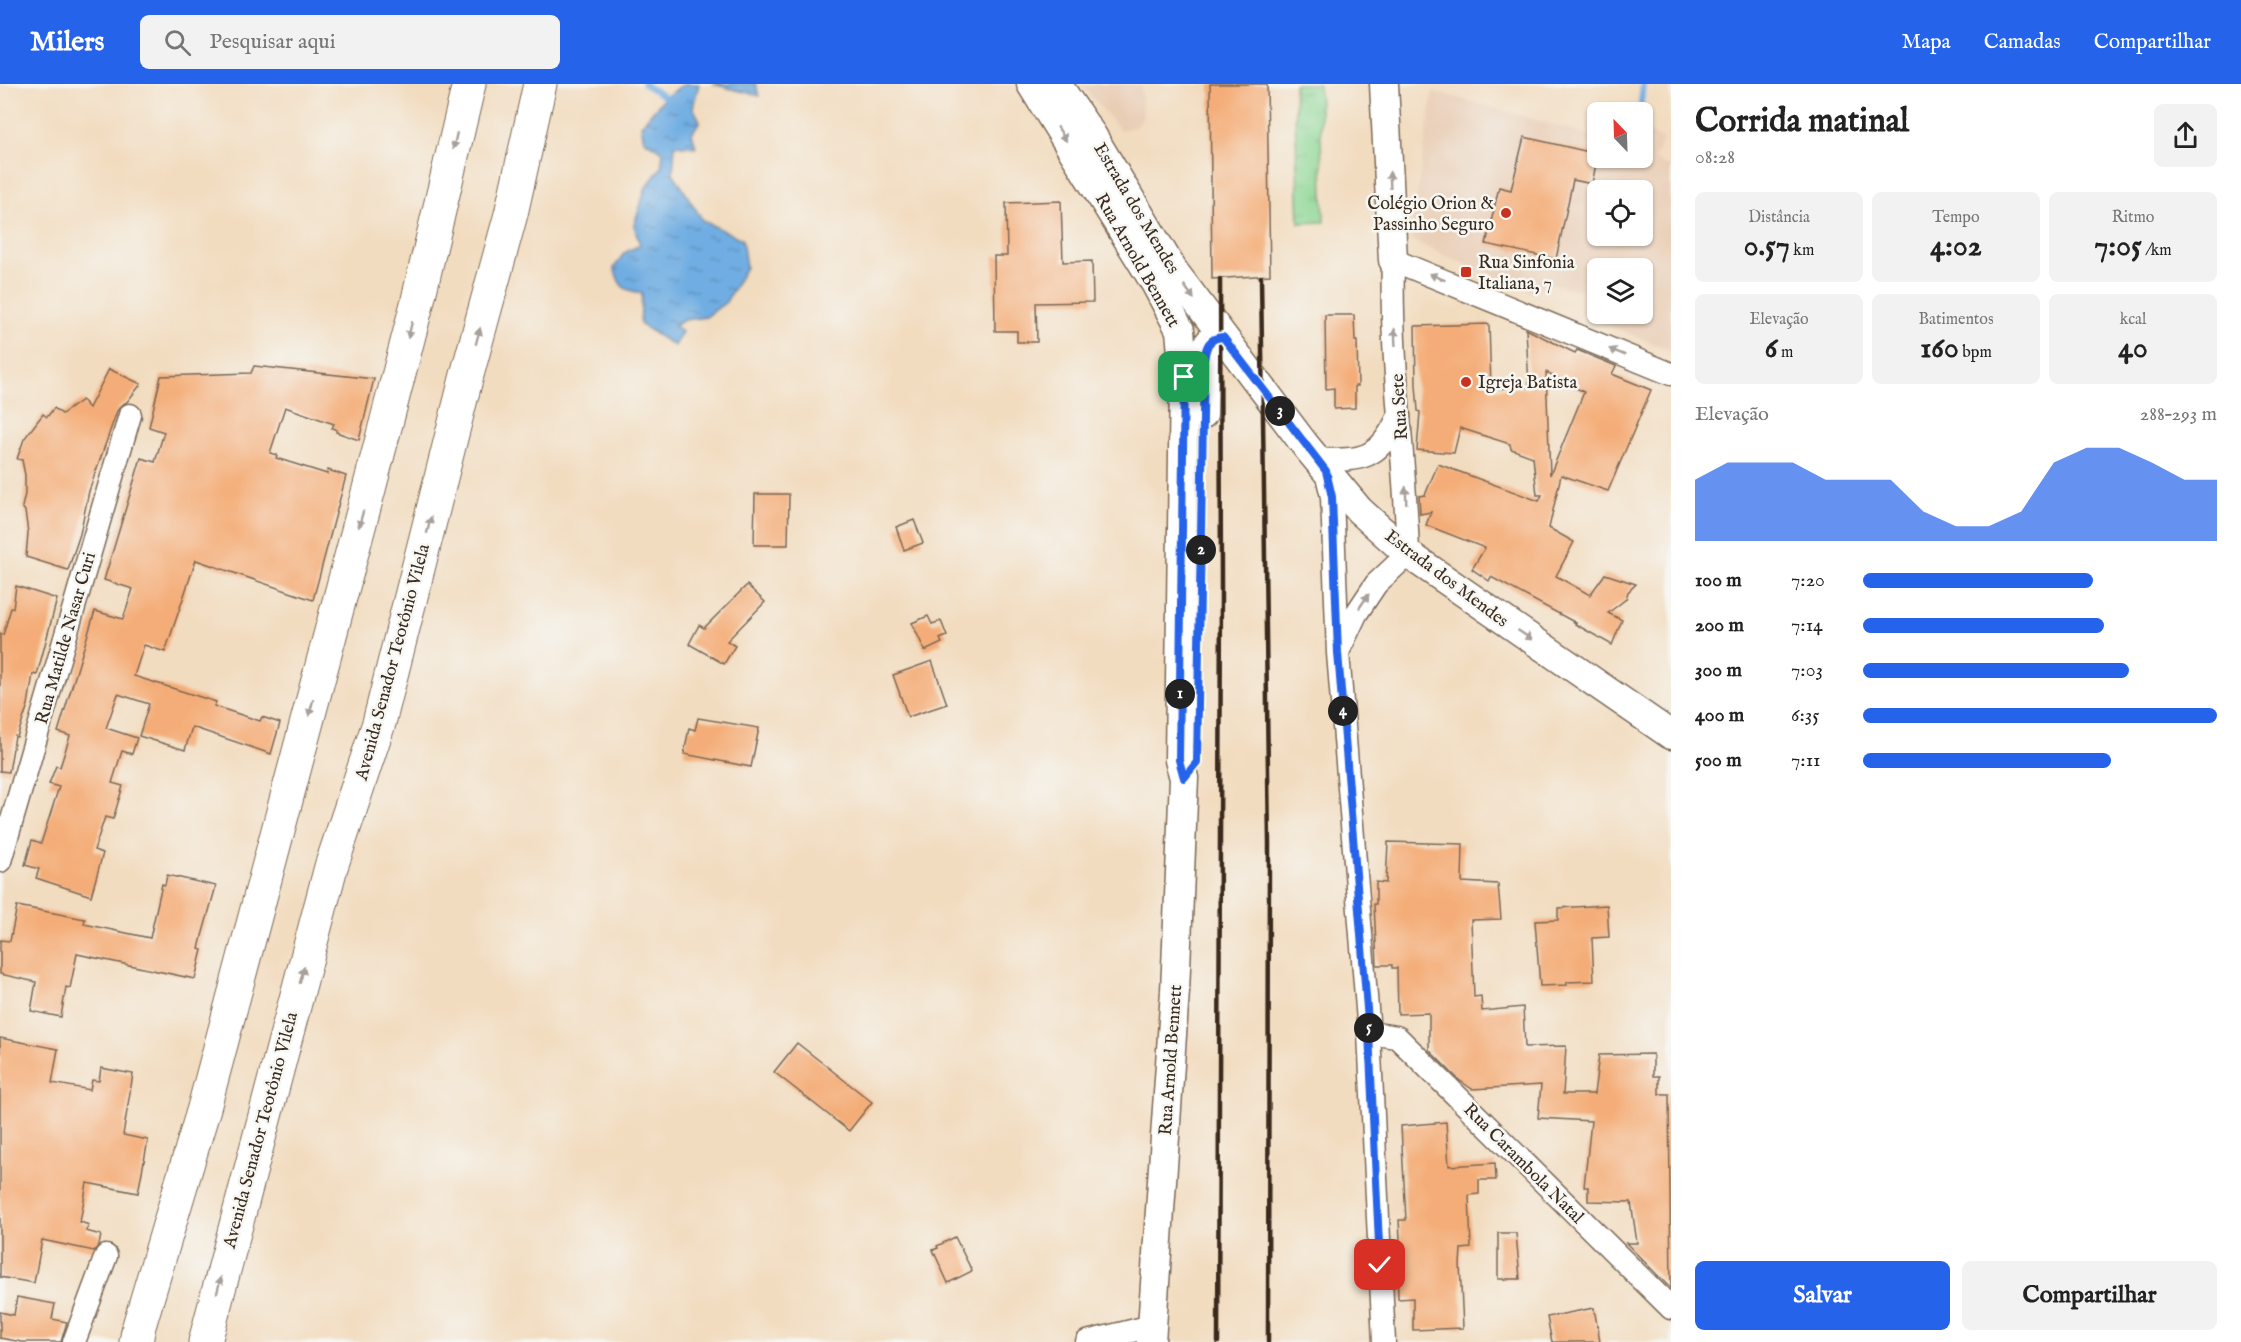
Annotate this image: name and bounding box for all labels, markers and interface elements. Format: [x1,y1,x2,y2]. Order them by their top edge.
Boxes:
search box [140,15,560,69]
text: Milers [30,25,104,60]
icon: search [161,26,194,59]
text: Pesquisar aqui [209,28,336,56]
text: Mapa [1901,29,1951,56]
text: Camadas [1984,29,2061,56]
text: Compartilhar [2094,29,2211,56]
text: Corrida matinal [1695,101,1909,143]
north arrow [1587,102,1653,168]
map controls [1587,102,1653,324]
button: share [2154,104,2217,167]
one-way arrow [1056,126,1067,142]
one-way arrow [450,131,459,150]
street label: Estrada dos Mendes [1087,139,1184,279]
text: 08:28 [1695,145,1735,170]
one-way arrow [1385,171,1394,190]
button: locate [1587,180,1653,246]
street label: Rua Arnold Bennett [1089,190,1184,332]
place label: Colégio Orion & Passinho Seguro [1367,193,1494,237]
marker: Colégio Orion & Passinho Seguro [1499,206,1513,220]
text: Distância [1748,208,1810,228]
text: Tempo [1932,208,1980,228]
text: Ritmo [2112,208,2154,228]
text: 0.57 [1744,228,1790,266]
text: 4:02 [1930,228,1982,266]
text: 7:05 [2094,228,2142,266]
text: km [1790,241,1814,261]
text: /km [2142,241,2172,261]
place label: Rua Sinfonia Italiana, 7 [1478,252,1575,296]
button: layers [1587,258,1653,324]
marker: Rua Sinfonia Italiana, 7 [1459,265,1473,279]
one-way arrow [1427,272,1445,282]
one-way arrow [1183,283,1195,299]
text: Elevação [1749,310,1809,330]
text: Batimentos [1918,310,1994,330]
text: kcal [2120,310,2146,330]
one-way arrow [405,321,415,340]
one-way arrow [474,327,483,345]
one-way arrow [1390,328,1399,347]
text: 6 [1765,330,1777,368]
text: 160 [1920,330,1959,368]
text: 40 [2118,330,2148,368]
text: m [1777,343,1793,363]
text: bpm [1959,343,1992,363]
one-way arrow [1608,347,1626,356]
pin [1158,351,1209,402]
icon: arrive [1167,360,1200,393]
place label: Igreja Batista [1478,372,1578,395]
street label: Rua Sete [1387,373,1414,441]
marker: Igreja Batista [1459,375,1473,389]
pin: 3 [1265,396,1295,426]
text: 3 [1277,401,1283,421]
text: Elevação [1695,402,1769,427]
text: 288–293 m [2140,402,2217,427]
one-way arrow [1401,486,1411,505]
one-way arrow [356,510,366,528]
one-way arrow [424,516,434,534]
street label: Estrada dos Mendes [1380,525,1513,633]
pin: 2 [1186,535,1216,565]
text: 2 [1197,540,1205,560]
street label: Avenida Senador Teotônio Vilela [351,541,436,784]
street label: Rua Matilde Nasar Curi [31,549,102,727]
text: 100 m [1695,568,1742,593]
text: 7:20 [1791,568,1825,593]
one-way arrow [1359,593,1370,609]
text: 200 m [1695,613,1744,638]
text: 7:14 [1791,613,1823,638]
one-way arrow [1517,629,1533,641]
text: 300 m [1695,658,1742,683]
text: 7:03 [1791,658,1823,683]
pin: 1 [1165,679,1195,709]
text: 1 [1177,684,1183,704]
pin: 4 [1328,696,1358,726]
one-way arrow [305,698,315,717]
text: 4 [1339,701,1347,721]
text: 400 m [1695,703,1744,728]
text: 6:35 [1791,703,1819,728]
text: 500 m [1695,748,1742,773]
text: 7:11 [1791,748,1821,773]
one-way arrow [297,966,307,984]
street label: Rua Arnold Bennett [1155,984,1188,1136]
street label: Avenida Senador Teotônio Vilela [219,1009,304,1252]
pin: 5 [1354,1013,1384,1043]
text: 5 [1366,1018,1372,1038]
street label: Rua Carambola Natal [1458,1099,1588,1229]
pin [1354,1239,1405,1290]
icon: check [1363,1248,1396,1281]
button: Salvar [1695,1261,1950,1330]
button: Compartilhar [1962,1261,2217,1330]
one-way arrow [215,1276,225,1294]

